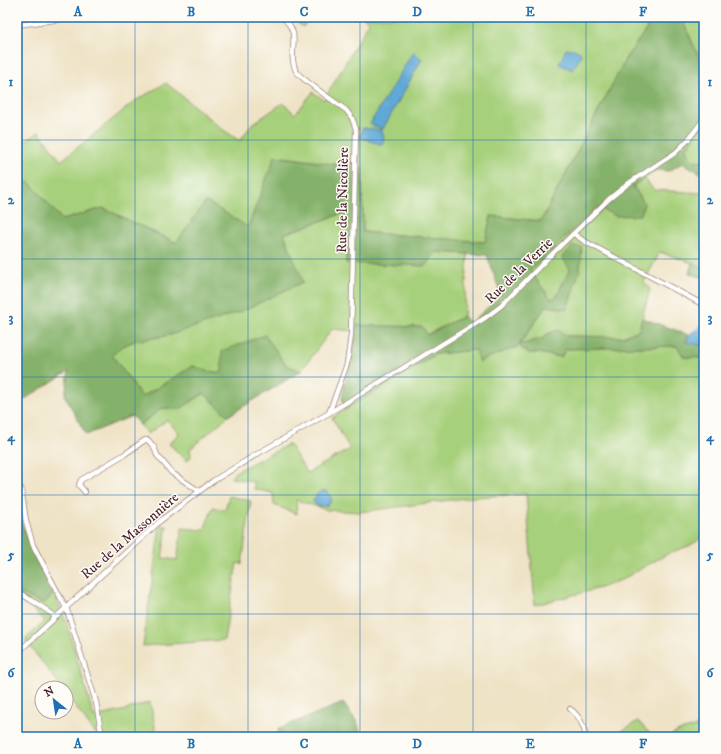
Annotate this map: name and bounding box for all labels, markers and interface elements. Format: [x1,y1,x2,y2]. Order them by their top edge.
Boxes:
text: A [73,4,83,20]
text: B [187,4,195,20]
text: C [300,4,309,20]
text: D [412,4,422,20]
text: E [525,4,535,20]
text: F [639,4,648,20]
text: 1 [9,74,14,90]
text: 1 [708,74,713,90]
street label: Rue de la Nicolière [333,147,353,253]
text: 2 [8,192,15,208]
text: 2 [707,192,714,208]
street label: Rue de la Verrie [481,234,557,308]
text: 3 [9,310,14,326]
text: 3 [708,310,713,326]
text: 4 [6,429,15,446]
text: 4 [705,429,714,446]
street label: Rue de la Massonnière [77,488,183,583]
text: 5 [7,547,15,563]
text: 5 [706,547,714,563]
text: 6 [8,665,16,681]
text: 6 [707,665,715,681]
north arrow [34,680,74,720]
text: N [42,684,57,701]
text: A [73,736,83,752]
text: B [187,736,195,752]
text: C [300,736,309,752]
text: D [412,736,422,752]
text: E [525,736,535,752]
text: F [639,736,648,752]

